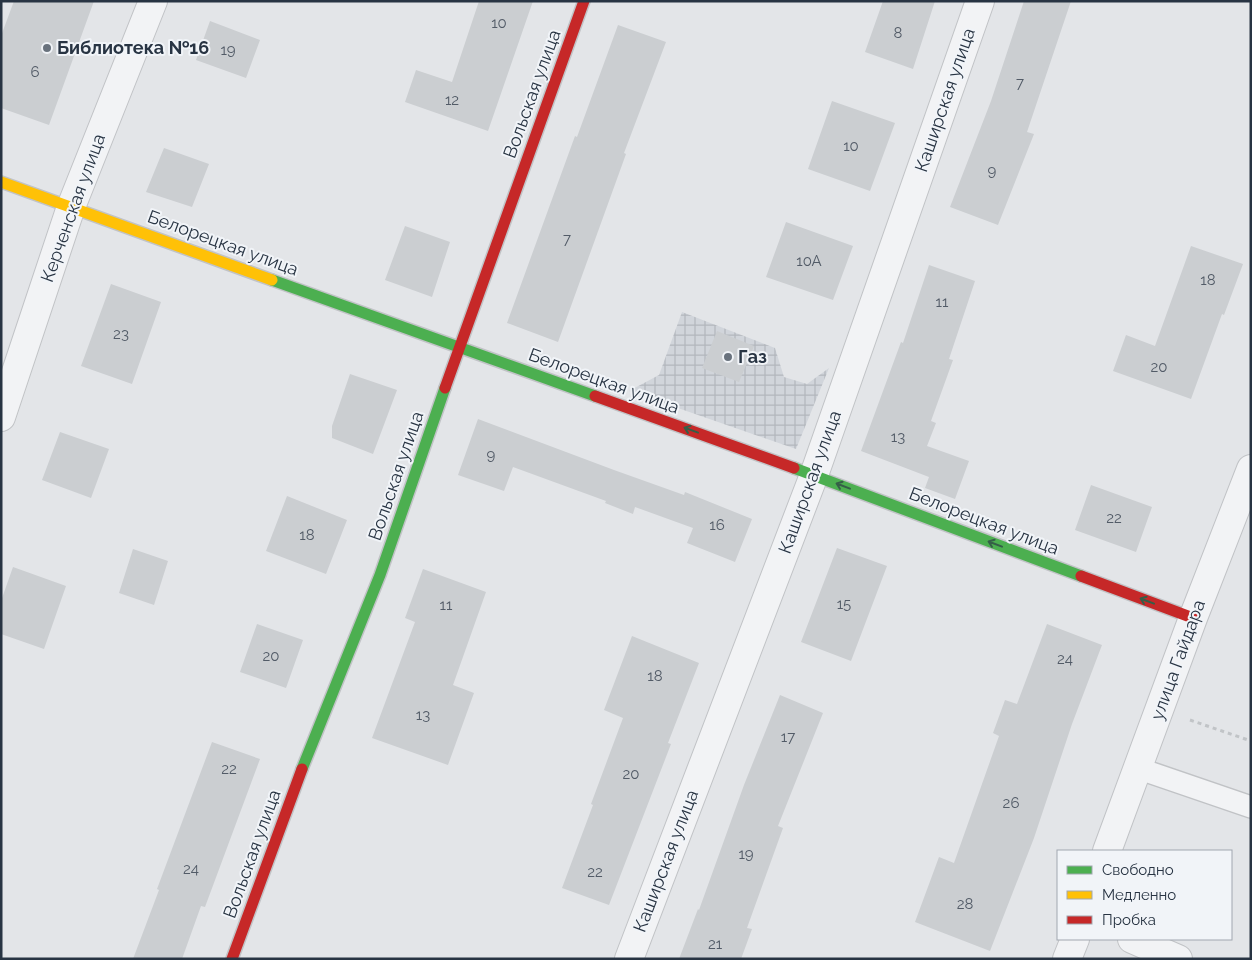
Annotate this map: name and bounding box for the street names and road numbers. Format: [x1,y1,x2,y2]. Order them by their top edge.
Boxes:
street label: Каширская улица [910,25,979,175]
street label: Вольская улица [499,27,564,161]
street label: Керченская улица [36,131,109,285]
street label: Белорецкая улица [145,206,301,280]
street label: Белорецкая улица [526,344,682,418]
street label: Каширская улица [774,407,845,556]
street label: Вольская улица [364,409,427,543]
street label: Белорецкая улица [906,482,1062,559]
street label: улица Гайдара [1146,597,1209,723]
street label: Вольская улица [219,787,284,921]
street label: Каширская улица [629,787,702,935]

